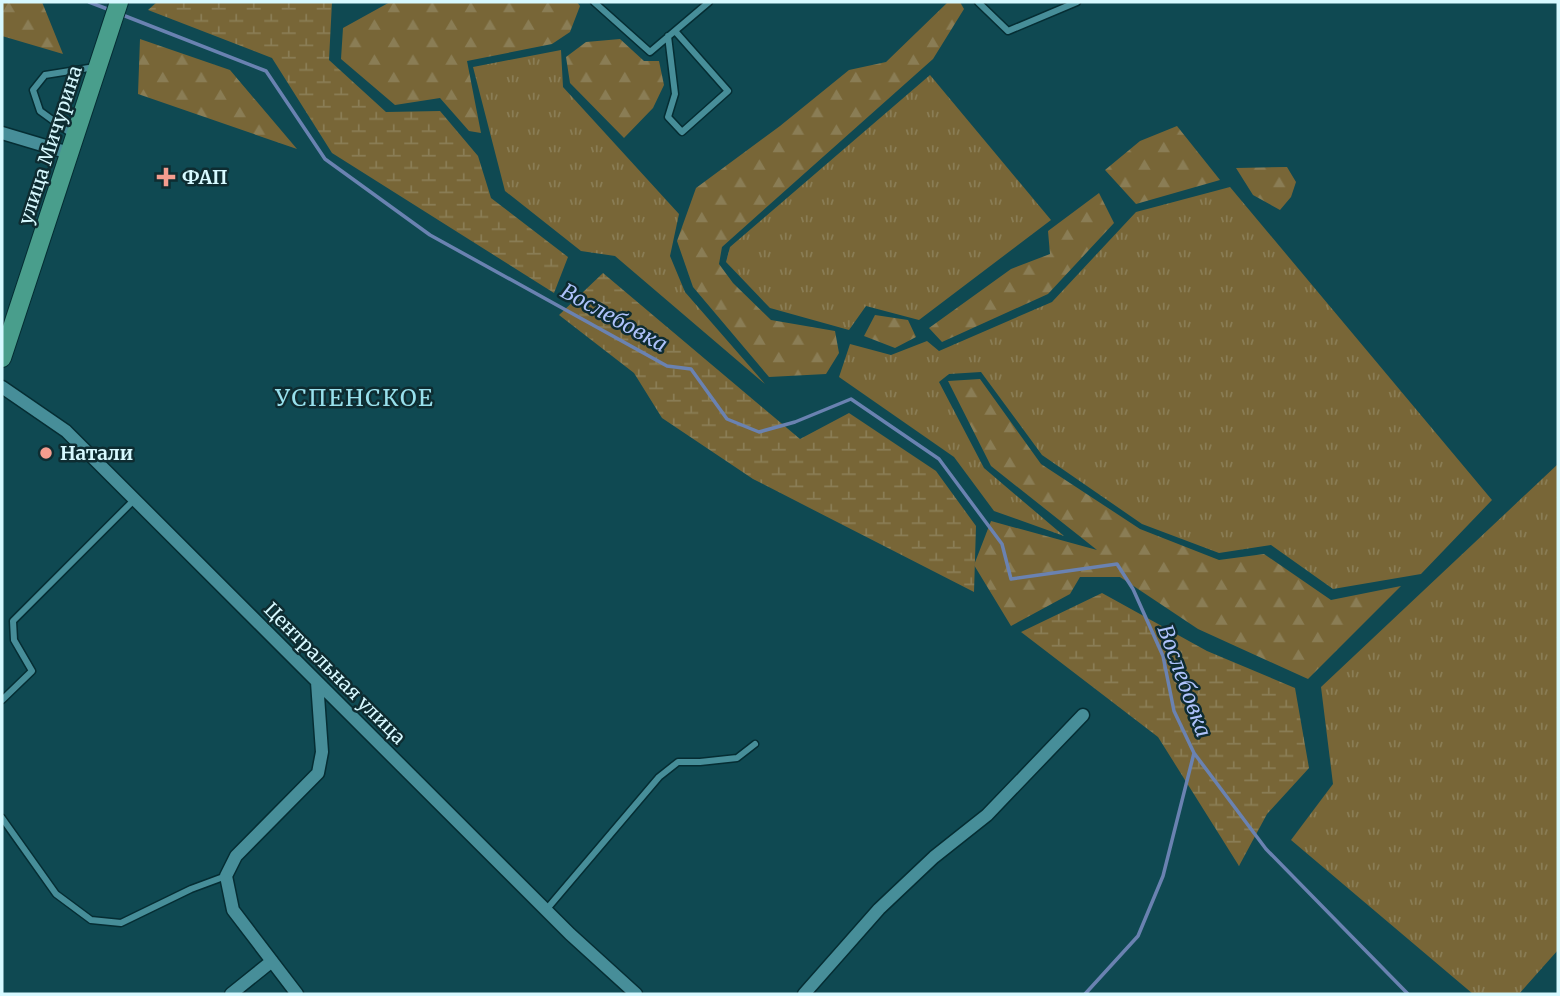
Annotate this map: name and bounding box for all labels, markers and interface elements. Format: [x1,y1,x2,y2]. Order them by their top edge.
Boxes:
street label: улица Мичурина [13,62,87,228]
place label: ФАП [182,165,228,189]
marker: ФАП [156,167,176,187]
water label: Вослебовка [556,277,672,358]
district label: УСПЕНСКОЕ [274,383,435,412]
place label: Натали [60,441,133,465]
marker: Натали [38,445,54,461]
street label: Центральная улица [259,597,411,749]
water label: Вослебовка [1152,621,1217,741]

